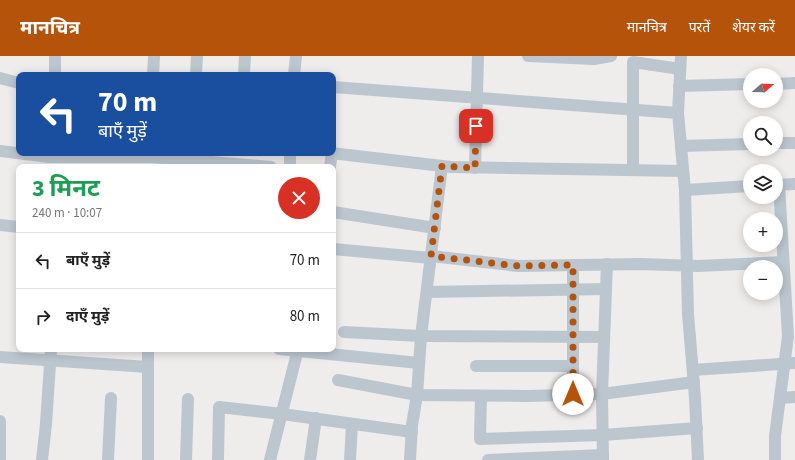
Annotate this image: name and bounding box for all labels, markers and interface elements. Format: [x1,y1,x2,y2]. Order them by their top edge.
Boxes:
text: मानचित्र [20,15,80,42]
text: मानचित्र [627,18,667,38]
text: परतें [689,18,710,38]
text: शेयर करें [732,18,775,38]
north arrow [743,68,783,108]
map controls [743,68,783,300]
text: 70 m [98,82,157,122]
icon: left [32,88,84,140]
pin [459,109,493,143]
icon: arrive [465,115,487,137]
button: search [743,116,783,156]
text: बाएँ मुड़ें [98,119,147,144]
button: layers [743,164,783,204]
text: 3 मिनट [32,171,100,206]
button: close [278,177,320,219]
text: 240 m · 10:07 [32,204,102,222]
button: + [743,212,783,252]
icon: left [32,250,54,272]
text: बाएँ मुड़ें [66,250,110,271]
text: 70 m [290,250,320,271]
button: − [743,260,783,300]
icon: right [32,306,54,328]
text: दाएँ मुड़ें [66,306,109,327]
text: 80 m [290,306,320,327]
position arrow [552,373,594,415]

